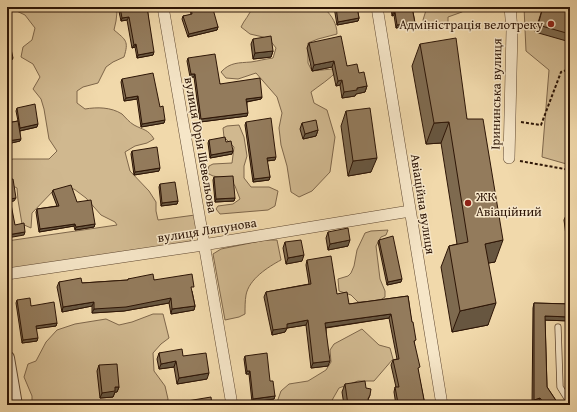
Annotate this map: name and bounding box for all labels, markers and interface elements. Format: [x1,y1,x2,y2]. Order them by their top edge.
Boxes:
place label: Адміністрація велотреку [399,15,543,34]
marker: Адміністрація велотреку [546,19,556,29]
street label: Ірининська вулиця [486,38,506,150]
street label: вулиця Юрія Шевельова [180,75,222,215]
street label: Авіаційна вулиця [406,153,440,256]
place label: ЖК Авіаційний [475,187,542,221]
marker: ЖК Авіаційний [463,198,473,208]
street label: вулиця Ляпунова [156,213,259,247]

